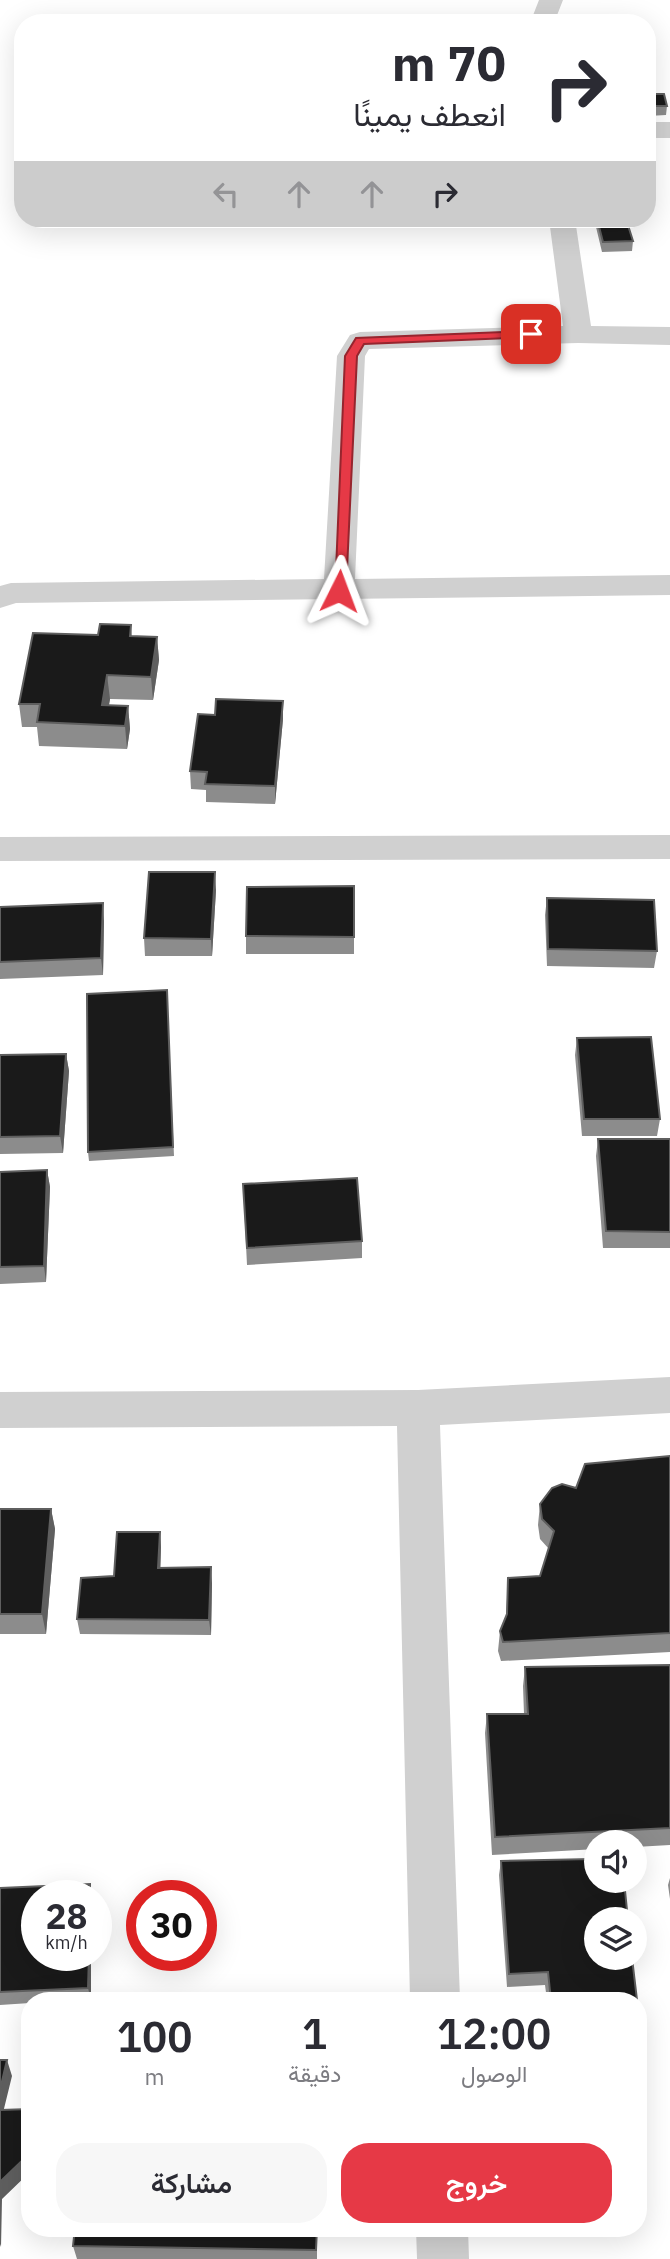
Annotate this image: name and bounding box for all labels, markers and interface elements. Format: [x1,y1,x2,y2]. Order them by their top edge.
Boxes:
text: 70 m [392,31,506,94]
icon: right [530,42,621,133]
text: انعطف يمينًا [353,93,506,135]
icon: left [207,175,245,213]
icon: ahead [280,175,318,213]
icon: ahead [353,175,391,213]
icon: right [426,175,464,213]
pin [501,304,561,364]
icon: arrive [512,315,550,353]
position arrow [302,554,376,628]
map controls [584,1830,647,1970]
button: sound [584,1830,647,1893]
speed limit sign: 30 [126,1880,217,1971]
text: 28 [45,1893,88,1939]
button: layers [584,1907,647,1970]
text: km/h [45,1931,88,1954]
text: 1 [302,2006,327,2061]
text: 12:00 [437,2006,551,2061]
text: 100 [117,2009,192,2064]
text: دقيقة [288,2058,341,2088]
text: الوصول [461,2058,527,2088]
text: m [145,2061,165,2091]
button: مشاركة [56,2143,327,2223]
button: خروج [341,2143,612,2223]

